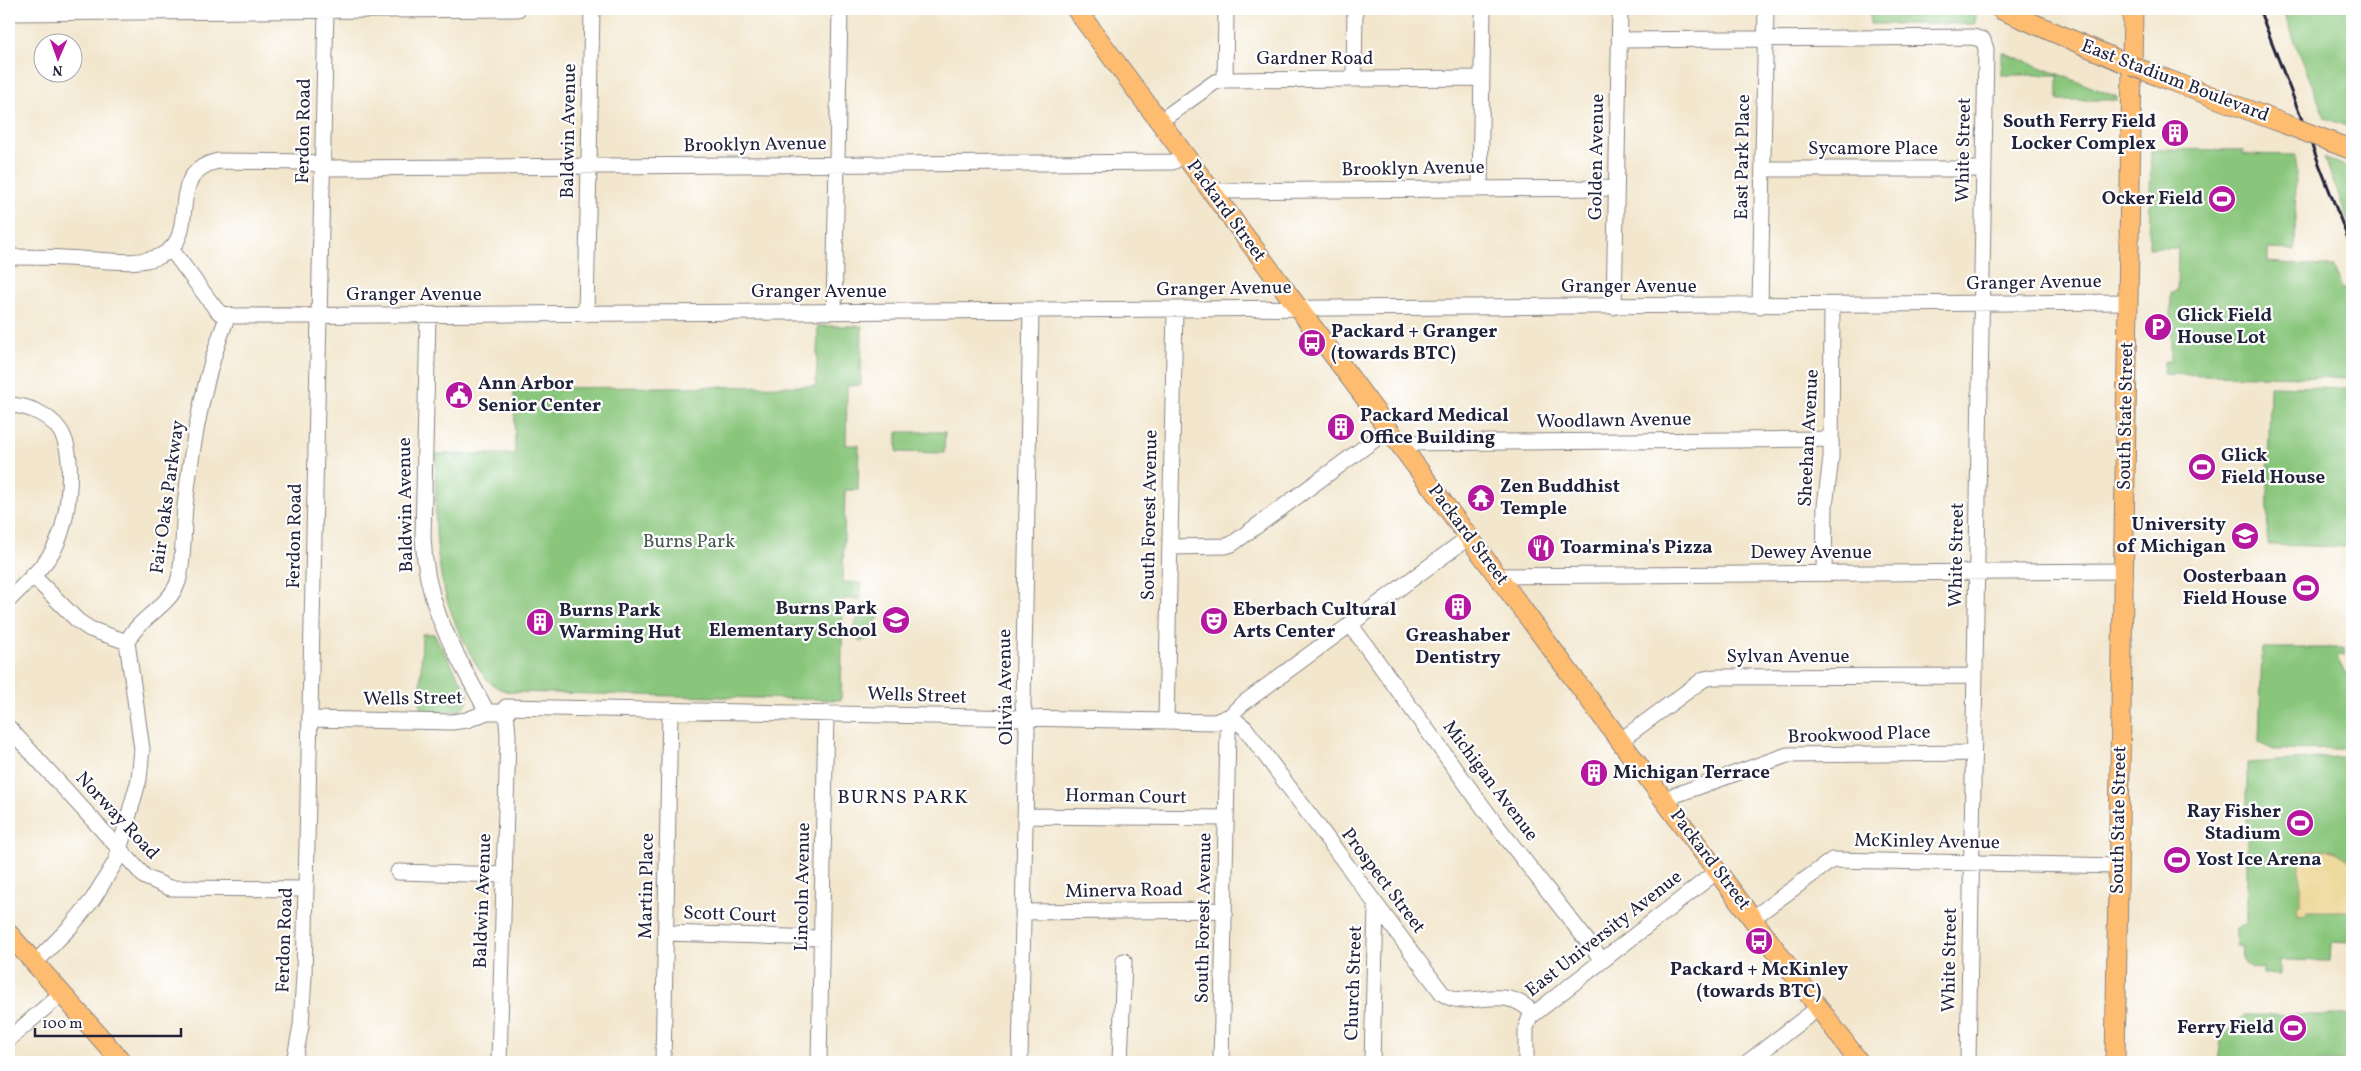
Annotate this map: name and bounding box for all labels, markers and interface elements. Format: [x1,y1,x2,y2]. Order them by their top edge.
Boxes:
north arrow [32,32,82,82]
street label: East Stadium Boulevard [2077,33,2273,129]
street label: Gardner Road [1256,46,1374,72]
text: N [52,60,63,79]
street label: Baldwin Avenue [555,63,583,199]
street label: Ferdon Road [290,78,318,184]
street label: Golden Avenue [1583,94,1611,220]
street label: East Park Place [1729,94,1757,220]
street label: White Street [1950,97,1978,203]
place label: South Ferry Field Locker Complex [2003,109,2156,157]
building icon: South Ferry Field Locker Complex [2160,118,2190,148]
street label: Brooklyn Avenue [683,131,827,159]
street label: Sycamore Place [1808,136,1938,162]
street label: Packard Street [1180,155,1272,268]
street label: Brooklyn Avenue [1341,155,1485,183]
sports icon: Ocker Field [2207,184,2237,214]
place label: Ocker Field [2102,186,2203,212]
street label: Granger Avenue [1966,269,2102,297]
street label: Granger Avenue [1561,274,1697,300]
street label: Granger Avenue [1156,275,1292,303]
street label: Granger Avenue [751,279,887,305]
street label: Granger Avenue [346,282,482,308]
place label: Glick Field House Lot [2177,303,2272,351]
parking icon: Glick Field House Lot [2143,312,2173,342]
place label: Packard + Granger (towards BTC) [1331,319,1497,367]
bus stop icon: Packard + Granger (towards BTC) [1297,328,1327,358]
street label: South State Street [2112,341,2140,490]
street label: Sheehan Avenue [1792,368,1826,508]
place label: Ann Arbor Senior Center [478,371,601,419]
public building icon: Ann Arbor Senior Center [444,380,474,410]
place label: Packard Medical Office Building [1360,403,1509,451]
street label: Woodlawn Avenue [1536,407,1692,435]
building icon: Packard Medical Office Building [1326,412,1356,442]
street label: Fair Oaks Parkway [144,418,192,576]
street label: South Forest Avenue [1136,429,1164,601]
street label: Baldwin Avenue [392,437,420,573]
place label: Glick Field House [2221,443,2326,491]
sports icon: Glick Field House [2187,452,2217,482]
place label: Zen Buddhist Temple [1500,474,1620,522]
street label: Packard Street [1421,479,1515,591]
street label: Ferdon Road [281,483,309,589]
temple icon: Zen Buddhist Temple [1466,483,1496,513]
street label: White Street [1943,502,1971,608]
place label: University of Michigan [2117,512,2226,560]
school or university icon: University of Michigan [2230,521,2260,551]
park label: Burns Park [643,529,735,555]
restaurant icon: Toarmina's Pizza [1526,533,1556,563]
place label: Toarmina's Pizza [1560,535,1713,561]
street label: Dewey Avenue [1750,540,1872,566]
place label: Oosterbaan Field House [2183,564,2287,612]
sports icon: Oosterbaan Field House [2291,573,2321,603]
building icon: Greashaber Dentistry [1443,592,1473,622]
place label: Burns Park Elementary School [709,596,877,644]
place label: Eberbach Cultural Arts Center [1233,597,1396,645]
place label: Burns Park Warming Hut [559,598,681,646]
school or university icon: Burns Park Elementary School [881,605,911,635]
theatre icon: Eberbach Cultural Arts Center [1199,606,1229,636]
building icon: Burns Park Warming Hut [525,607,555,637]
place label: Greashaber Dentistry [1406,623,1510,671]
street label: Olivia Avenue [992,629,1020,745]
street label: Sylvan Avenue [1726,644,1850,670]
street label: Wells Street [867,681,968,711]
street label: Wells Street [363,685,463,713]
street label: Michigan Avenue [1436,715,1544,847]
street label: Brookwood Place [1787,720,1931,750]
street label: South State Street [2105,745,2133,894]
building icon: Michigan Terrace [1579,758,1609,788]
place label: Michigan Terrace [1613,760,1770,786]
street label: Norway Road [69,766,165,866]
street label: Horman Court [1065,783,1187,811]
district label: BURNS PARK [837,784,969,812]
place label: Ray Fisher Stadium [2187,799,2281,847]
street label: Packard Street [1663,804,1757,916]
sports icon: Ray Fisher Stadium [2285,808,2315,838]
street label: Lincoln Avenue [789,822,817,952]
street label: Prospect Street [1335,823,1431,939]
street label: McKinley Avenue [1854,828,2000,856]
street label: South Forest Avenue [1190,832,1218,1004]
street label: Baldwin Avenue [468,833,498,969]
street label: Martin Place [633,833,661,939]
sports icon: Yost Ice Arena [2162,845,2192,875]
place label: Yost Ice Arena [2196,847,2322,873]
street label: East University Avenue [1520,865,1688,1003]
street label: Minerva Road [1065,877,1183,905]
street label: Ferdon Road [270,887,300,993]
street label: Scott Court [683,900,778,930]
street label: White Street [1936,907,1964,1013]
street label: Church Street [1339,925,1369,1041]
bus stop icon: Packard + McKinley (towards BTC) [1744,926,1774,956]
place label: Packard + McKinley (towards BTC) [1670,957,1848,1005]
scale bar [35,1006,181,1038]
sports icon: Ferry Field [2278,1013,2308,1043]
text: 100 m [42,1014,82,1035]
place label: Ferry Field [2177,1015,2274,1041]

